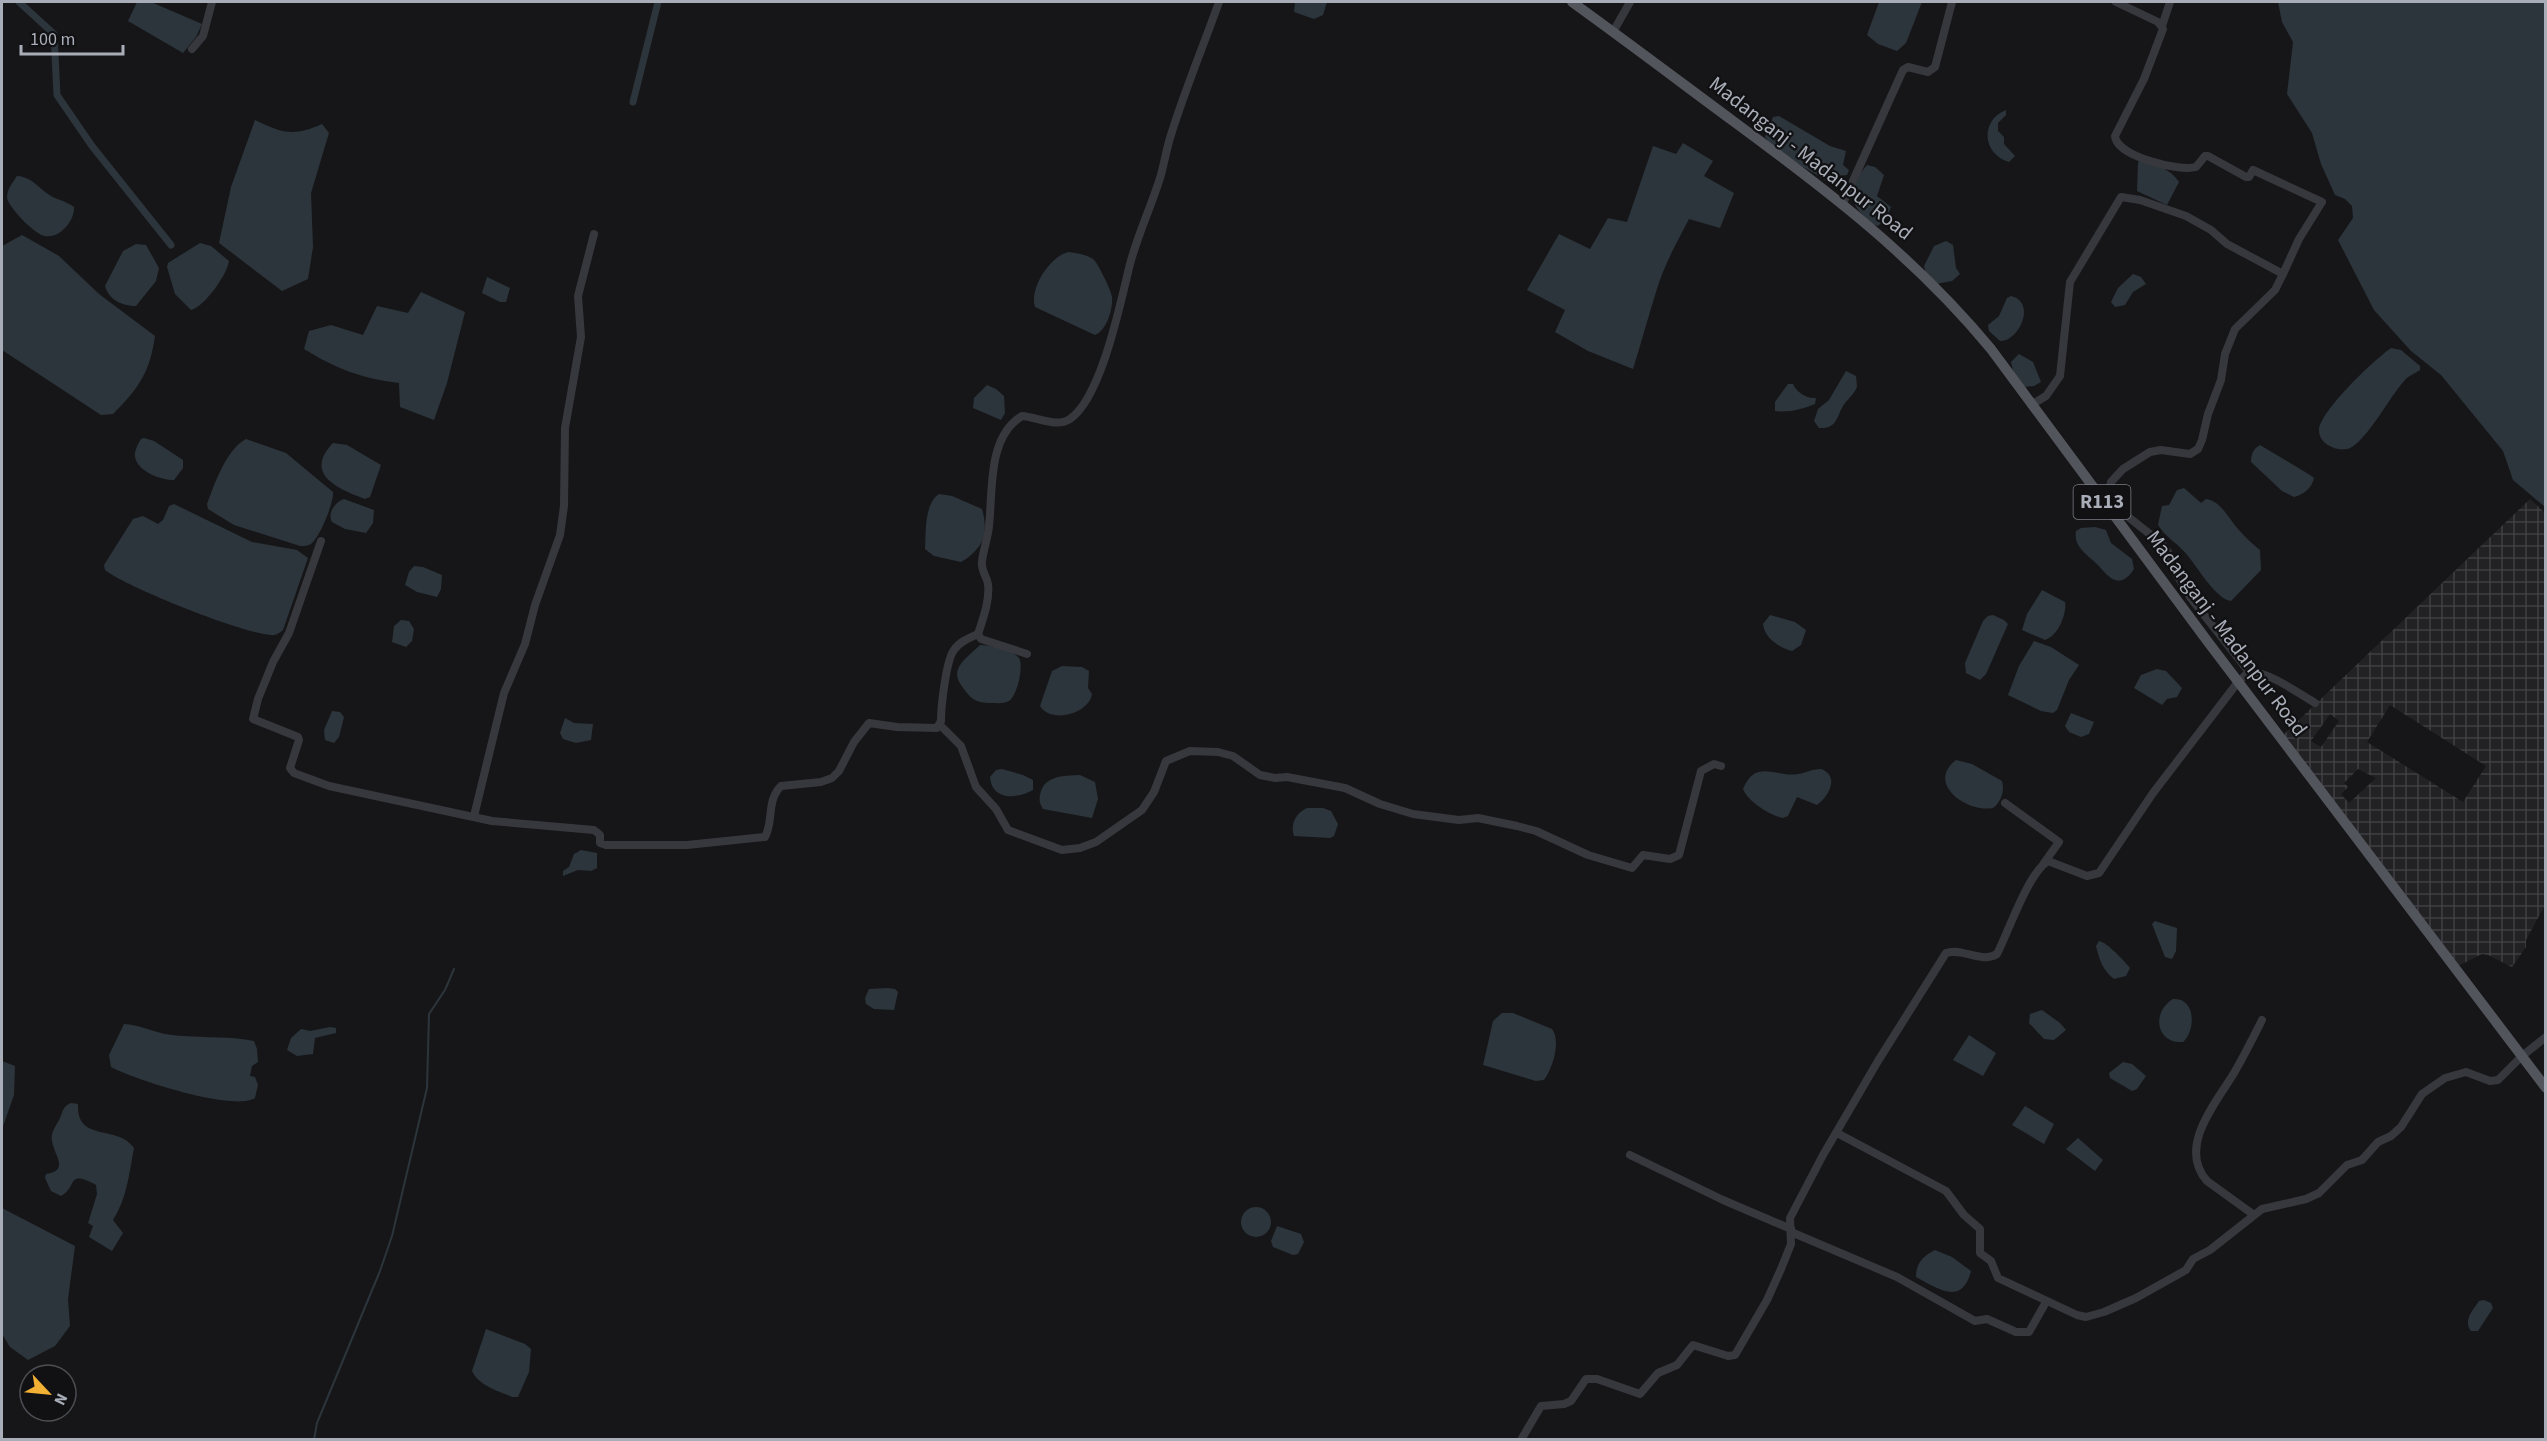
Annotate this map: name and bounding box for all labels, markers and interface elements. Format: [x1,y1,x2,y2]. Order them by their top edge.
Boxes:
scale bar [21,18,123,56]
text: 100 m [30,27,75,52]
street label: Madanganj - Madanpur Road [1703,69,1919,247]
road number: R113 [2074,485,2130,519]
street label: Madanganj - Madanpur Road [2139,524,2315,742]
north arrow [18,1363,78,1423]
text: N [48,1390,73,1409]

